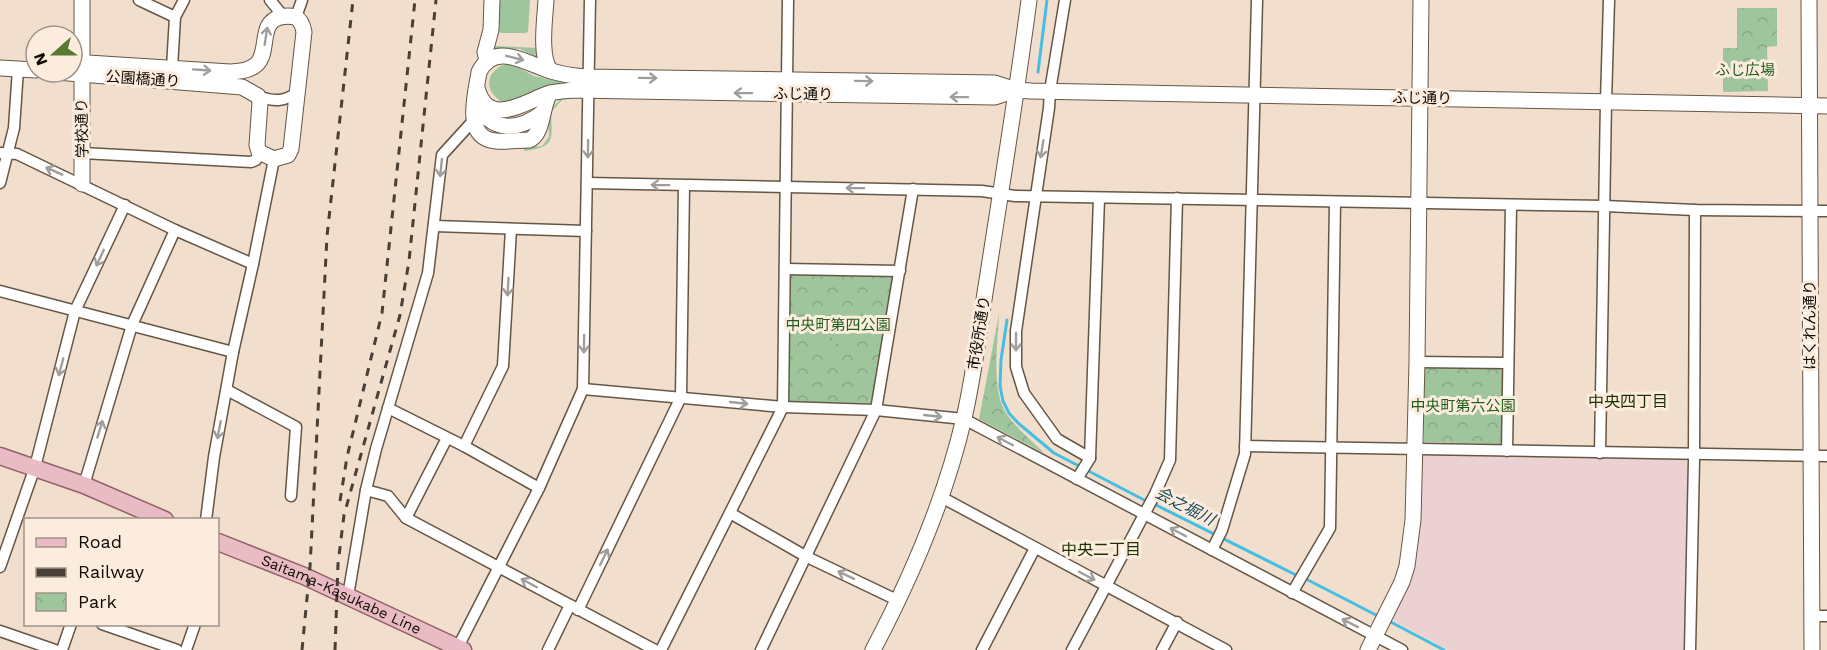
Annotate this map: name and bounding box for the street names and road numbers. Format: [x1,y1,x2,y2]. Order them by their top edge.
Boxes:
street label: 公園橋通り [105,67,181,91]
street label: ふじ通り [773,84,833,104]
street label: ふじ通り [1392,88,1452,108]
street label: 学校通り [72,98,92,158]
street label: はくれん通り [1801,280,1819,370]
street label: 市役所通り [964,295,994,371]
street label: Saitama-Kasukabe Line [259,551,424,638]

